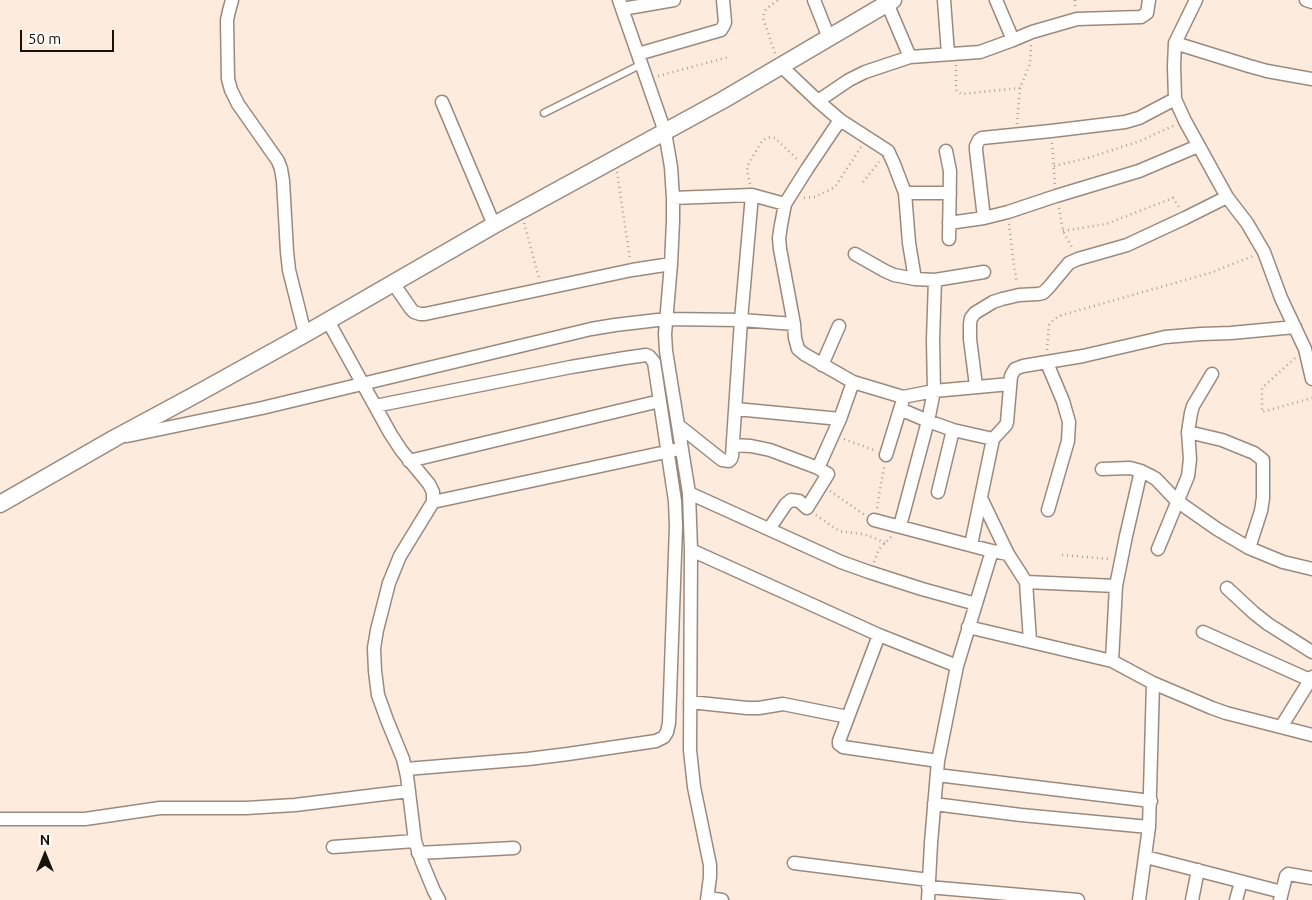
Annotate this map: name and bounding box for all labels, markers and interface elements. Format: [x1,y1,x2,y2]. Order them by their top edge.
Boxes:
scale bar [22,20,116,52]
text: 50 m [28,30,61,47]
north arrow [20,830,70,880]
text: N [40,832,50,848]

